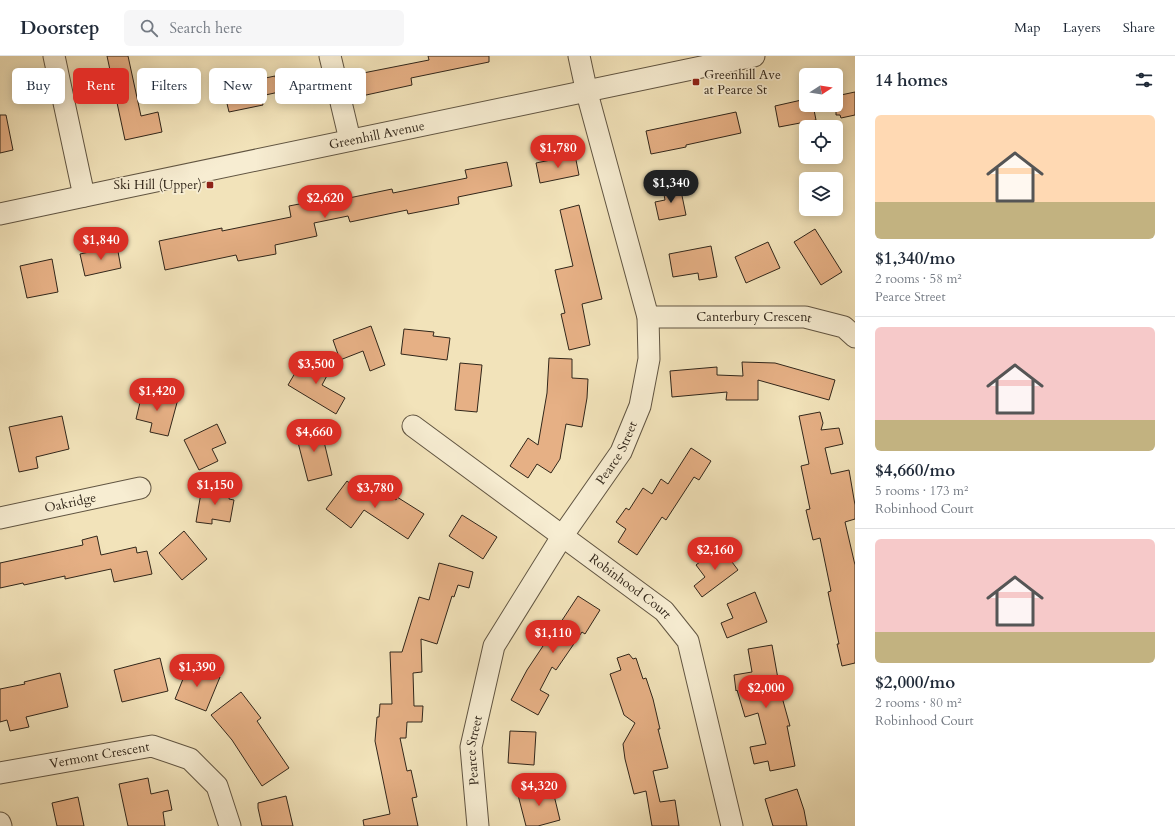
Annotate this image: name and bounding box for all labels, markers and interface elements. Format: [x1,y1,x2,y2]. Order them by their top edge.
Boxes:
search box [124,10,404,46]
text: Doorstep [20,15,100,41]
icon: search [138,17,160,39]
text: Search here [170,18,242,38]
text: Map [1014,18,1041,37]
text: Layers [1063,18,1101,37]
text: Share [1123,18,1155,37]
place label: Greenhill Ave at Pearce St [704,66,781,99]
chip: Buy [12,68,65,104]
chip: Rent [73,68,129,104]
chip: Filters [137,68,201,104]
chip: New [209,68,267,104]
chip: Apartment [275,68,366,104]
north arrow [799,68,843,112]
map controls [799,68,843,216]
text: 14 homes [875,69,948,92]
icon: filters [1133,69,1155,91]
marker: Greenhill Ave at Pearce St [691,77,701,87]
street label: Greenhill Avenue [327,117,426,154]
button: locate [799,120,843,164]
pin: $1,780 [525,135,591,169]
text: $1,780 [539,139,577,157]
icon: home [979,141,1051,213]
pin: $1,340 [638,170,704,204]
button: layers [799,172,843,216]
text: $1,340 [652,174,690,192]
place label: Ski Hill (Upper) [113,176,202,194]
marker: Ski Hill (Upper) [205,180,215,190]
pin: $2,620 [292,185,358,219]
text: $2,620 [306,189,344,207]
pin: $1,840 [68,227,134,261]
text: $1,840 [82,231,120,249]
text: $1,340/mo [875,247,955,270]
text: 2 rooms · 58 m² [875,270,962,288]
text: Pearce Street [875,288,946,306]
street label: Canterbury Crescent [696,308,814,327]
pin: $3,500 [283,351,349,385]
icon: home [979,353,1051,425]
text: $3,500 [297,355,335,373]
pin: $1,420 [124,378,190,412]
text: $1,420 [138,382,176,400]
pin: $4,660 [281,419,347,453]
street label: Pearce Street [592,419,642,488]
text: $4,660 [295,423,333,441]
text: $4,660/mo [875,459,955,482]
pin: $1,150 [182,472,248,506]
pin: $3,780 [342,475,408,509]
text: $1,150 [196,476,234,494]
text: $3,780 [356,479,394,497]
text: 5 rooms · 173 m² [875,482,968,500]
street label: Oakridge [43,489,98,517]
text: Robinhood Court [875,500,974,518]
pin: $2,160 [682,537,748,571]
text: $2,160 [696,541,734,559]
street label: Robinhood Court [585,550,676,623]
icon: home [979,565,1051,637]
pin: $1,110 [520,620,586,654]
text: $1,110 [534,624,572,642]
pin: $1,390 [164,654,230,688]
text: $1,390 [178,658,216,676]
text: $2,000/mo [875,671,955,694]
pin: $2,000 [733,675,799,709]
text: $2,000 [747,679,785,697]
text: 2 rooms · 80 m² [875,694,962,712]
text: Robinhood Court [875,712,974,730]
street label: Pearce Street [462,714,487,786]
street label: Vermont Crescent [48,738,151,773]
pin: $4,320 [506,773,572,807]
text: $4,320 [520,777,558,795]

